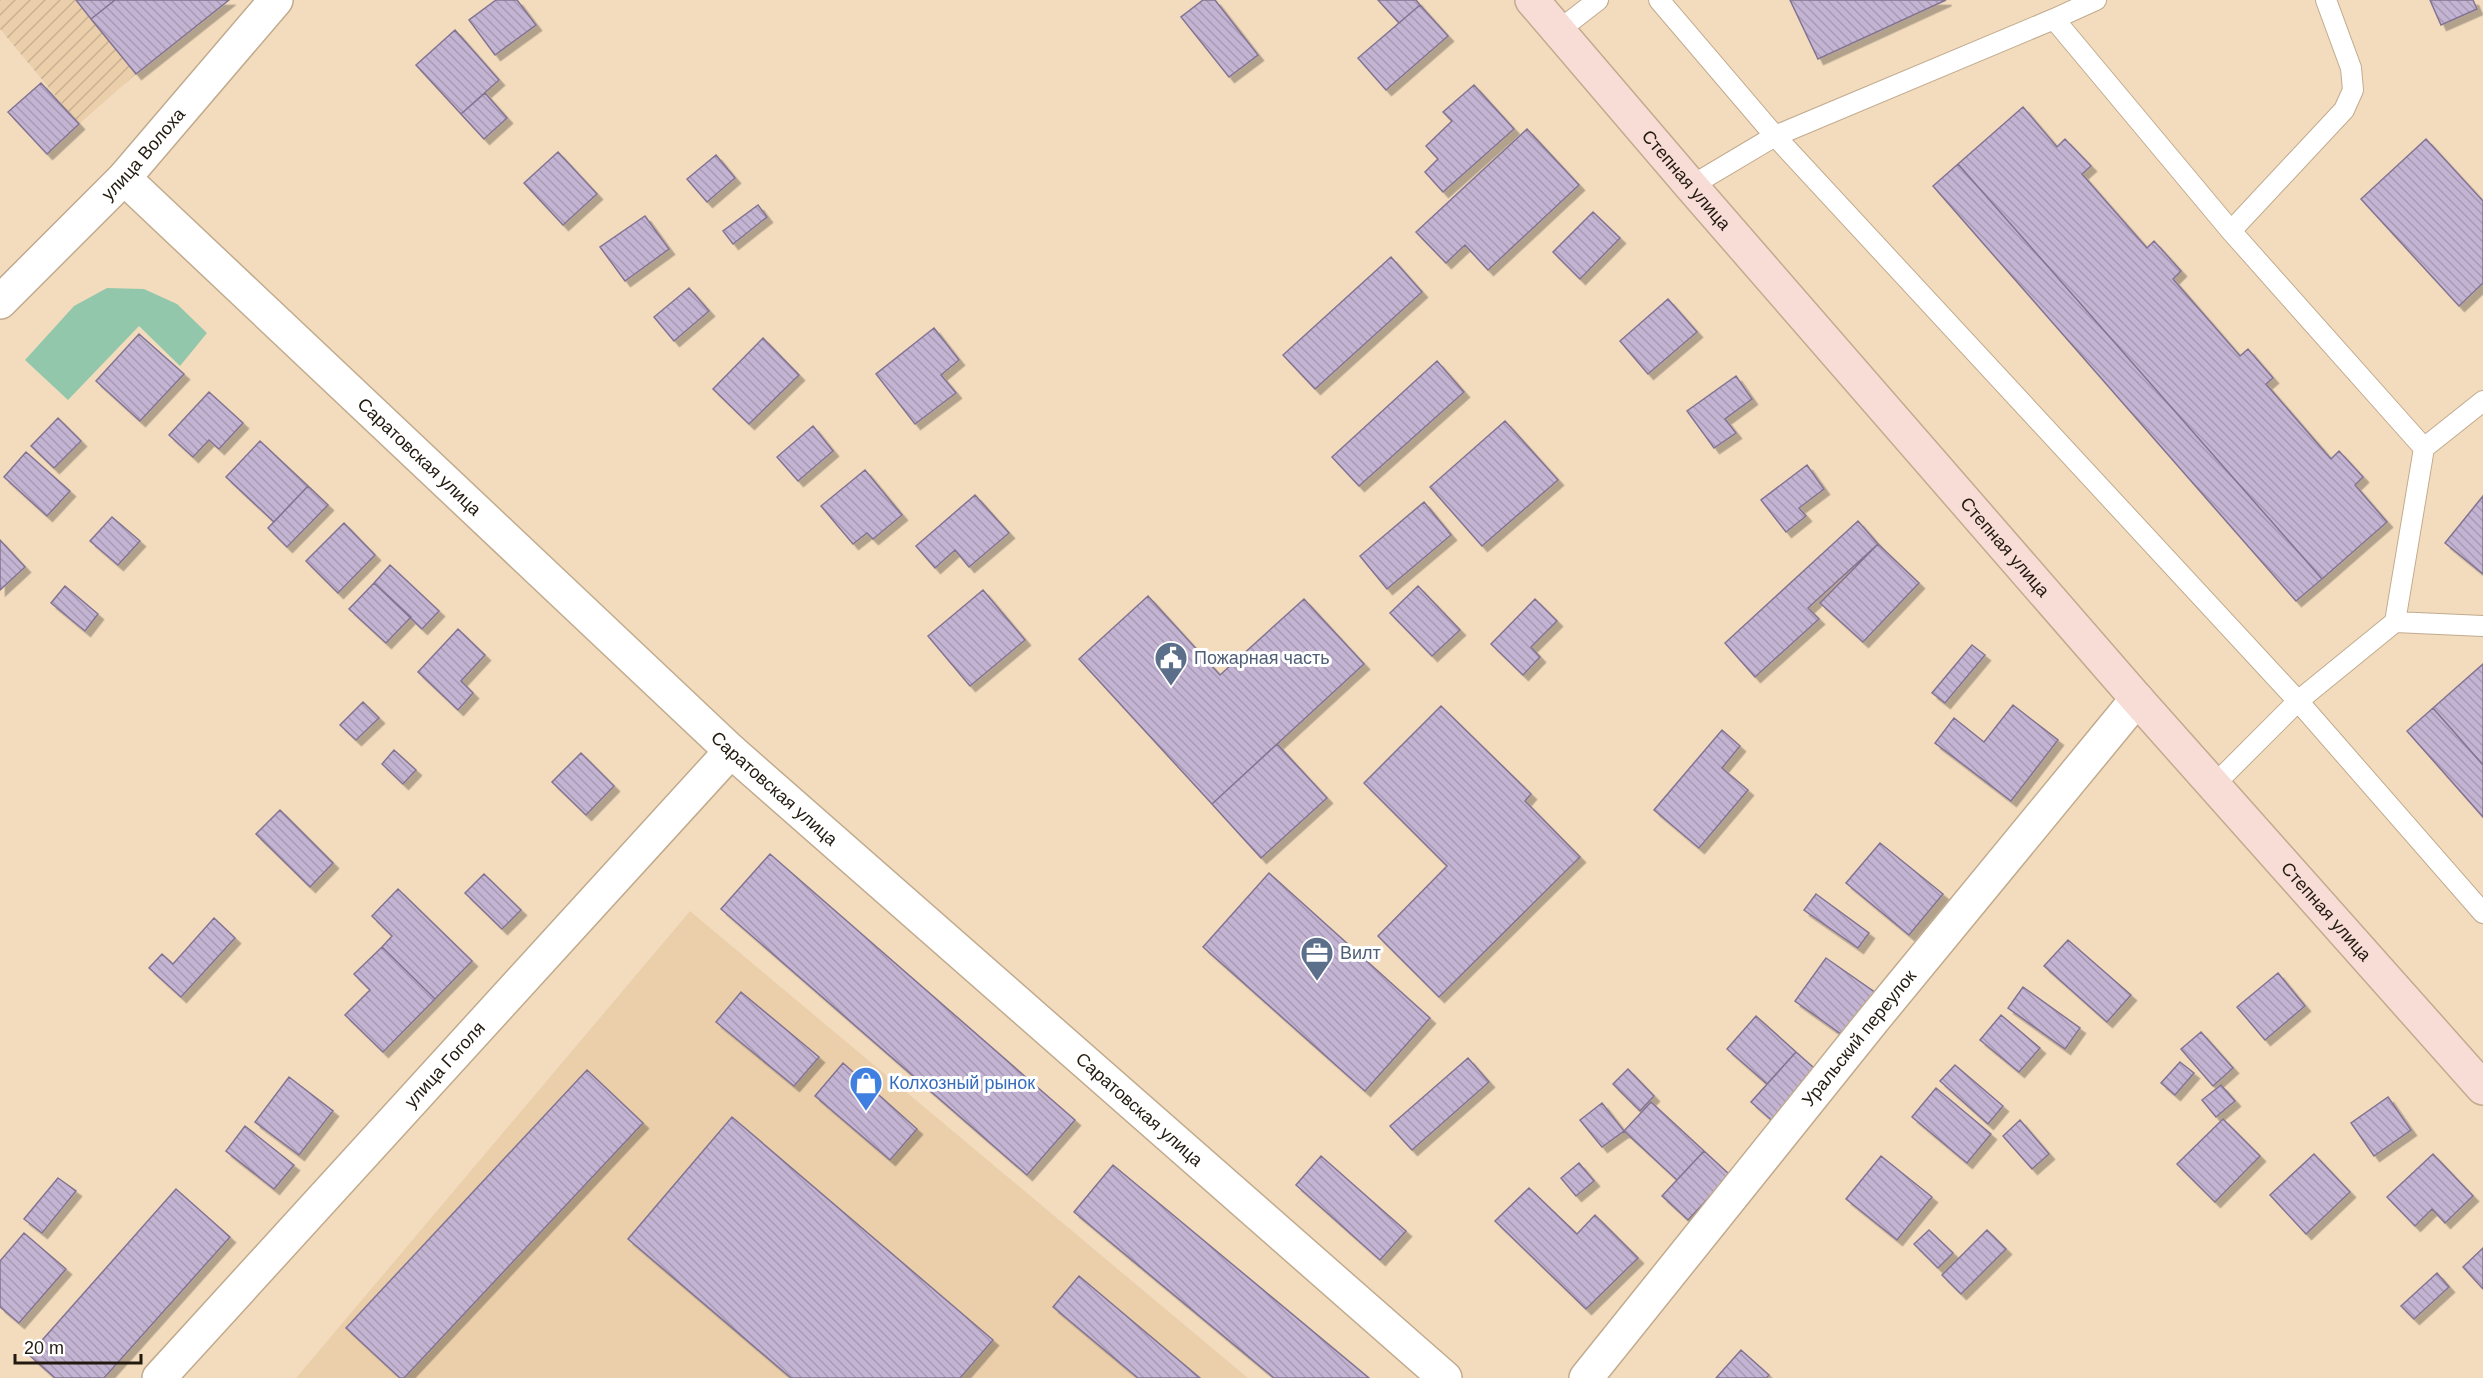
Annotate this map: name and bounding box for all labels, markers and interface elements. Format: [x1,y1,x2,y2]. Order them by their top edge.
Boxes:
street label: улица Волоха [98,104,190,204]
street label: Степная улица [1638,126,1735,235]
street label: Саратовская улица [354,394,486,520]
street label: Степная улица [1956,493,2054,601]
public building icon: Пожарная часть [1153,640,1189,687]
place label: Пожарная часть [1194,648,1330,668]
street label: Саратовская улица [707,727,842,850]
street label: Степная улица [2277,858,2376,966]
office icon: Вилт [1299,935,1335,982]
place label: Вилт [1340,943,1381,963]
street label: Уральский переулок [1798,966,1920,1110]
street label: улица Гоголя [401,1018,489,1112]
street label: Саратовская улица [1072,1049,1207,1171]
shop icon: Колхозный рынок [848,1065,884,1112]
place label: Колхозный рынок [889,1073,1035,1093]
scale bar [15,1327,141,1365]
text: 20 m [24,1338,64,1358]

